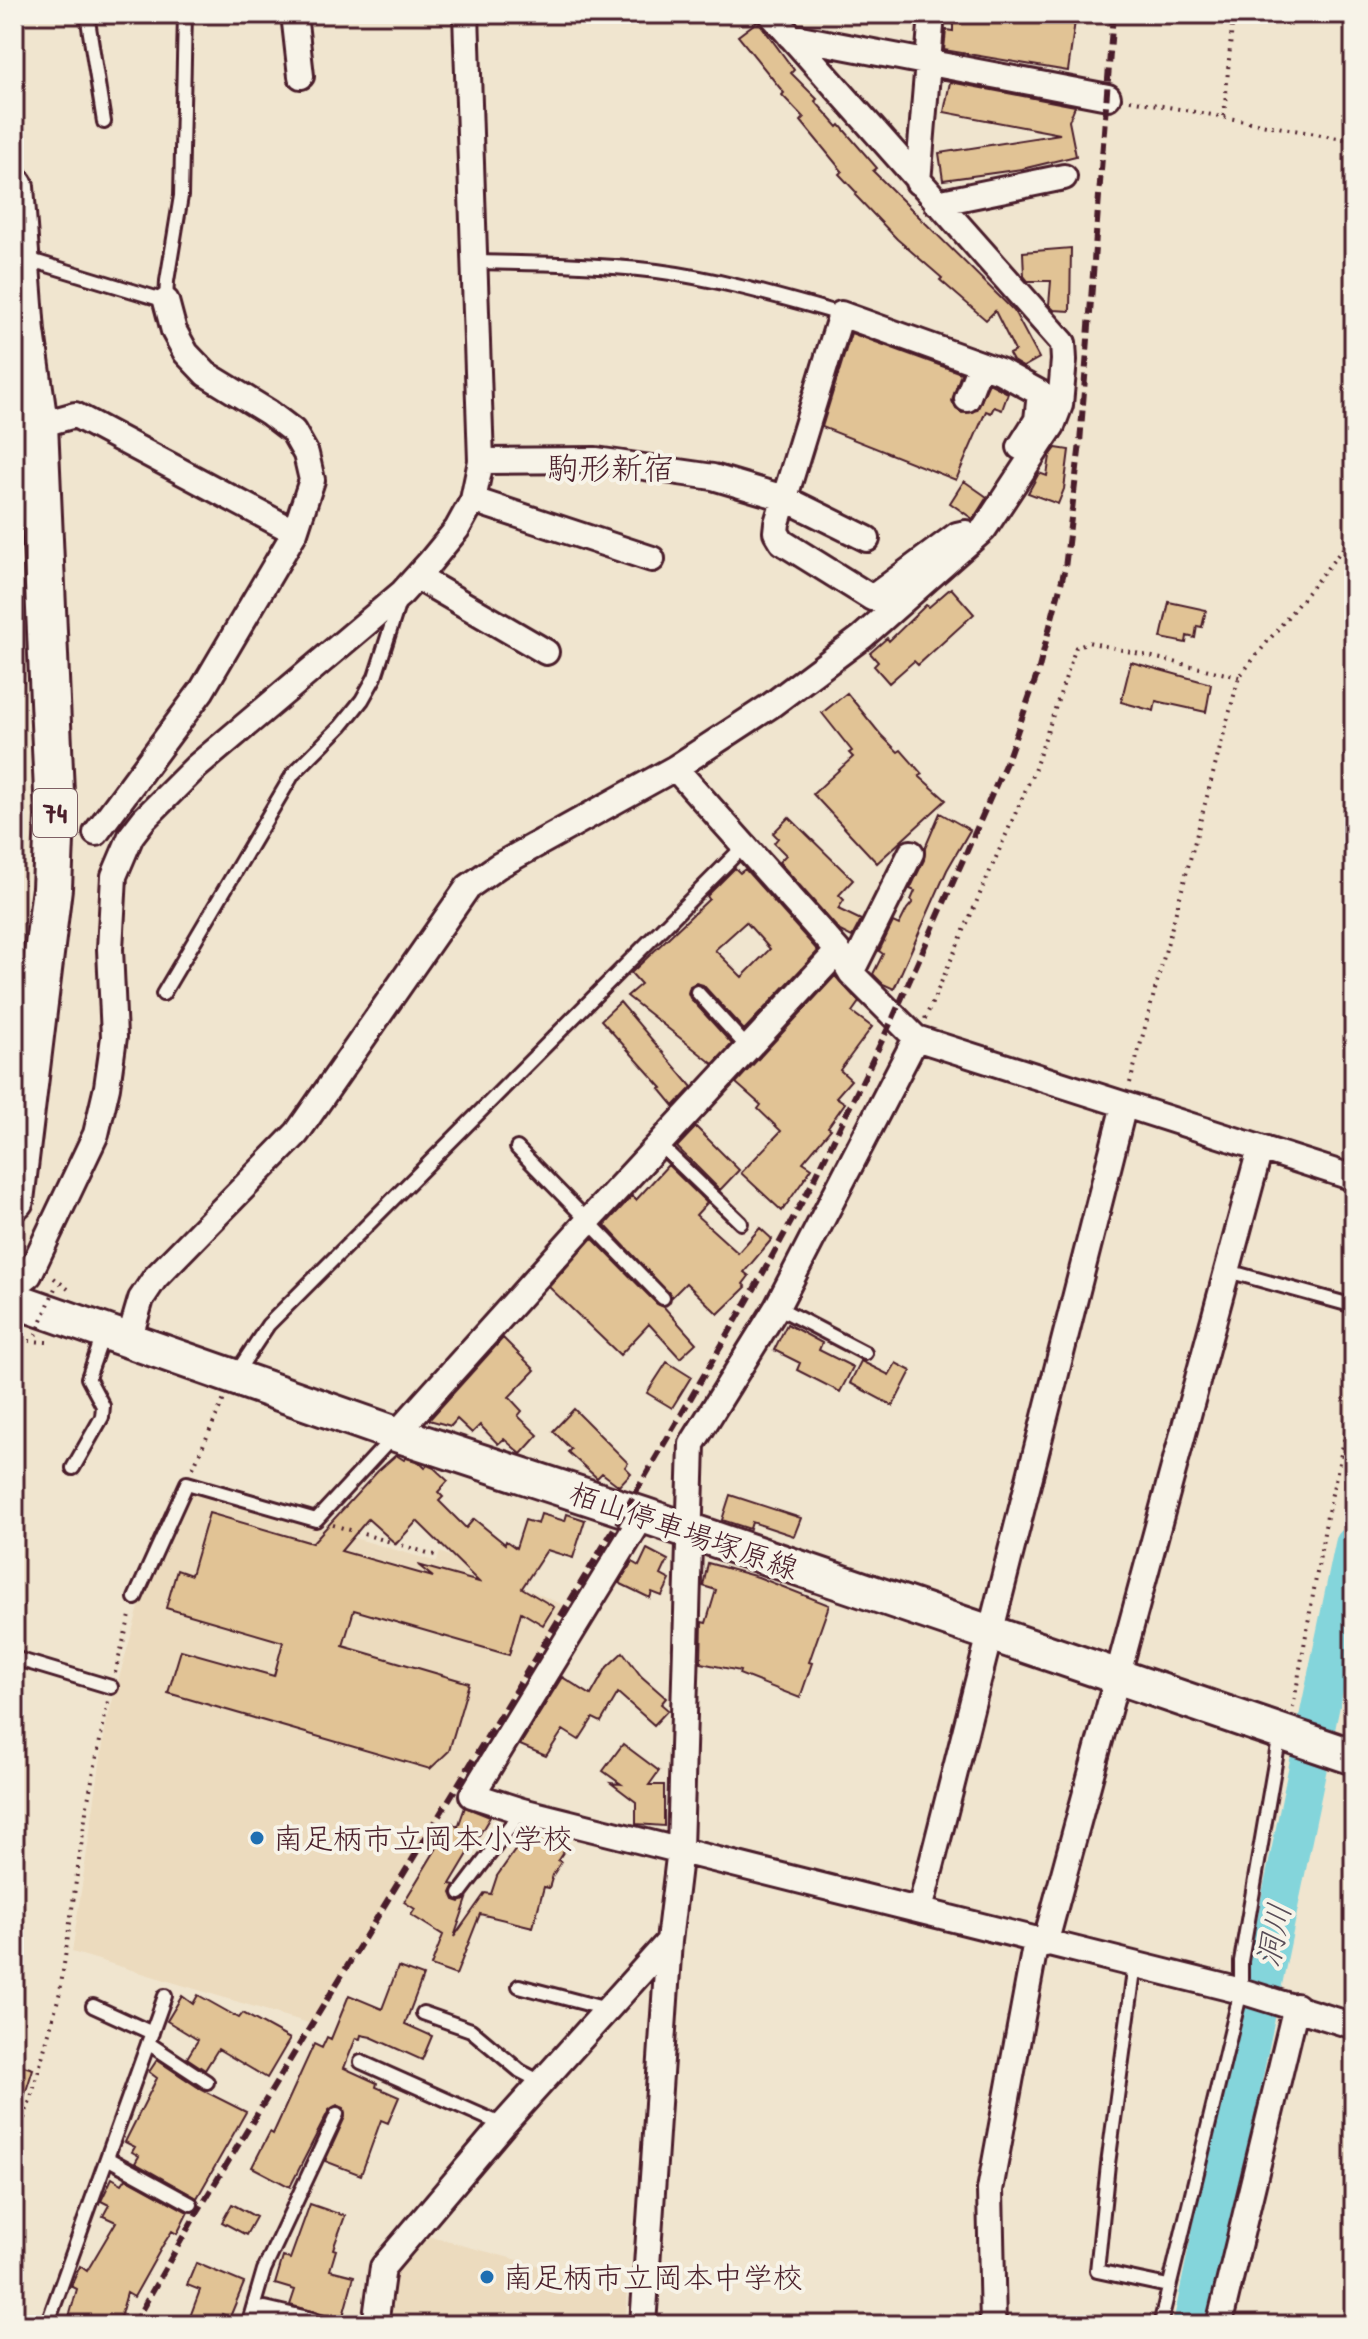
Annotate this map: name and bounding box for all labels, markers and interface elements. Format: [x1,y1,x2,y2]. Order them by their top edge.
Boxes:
district label: 駒形新宿 [547,446,675,489]
road number: 74 [33,789,77,837]
street label: 栢山停車場塚原線 [564,1472,804,1588]
place label: 南足柄市立岡本小学校 [273,1818,573,1858]
marker: 南足柄市立岡本小学校 [248,1829,266,1847]
water label: 洞川 [1245,1899,1301,1971]
place label: 南足柄市立岡本中学校 [503,2257,803,2297]
marker: 南足柄市立岡本中学校 [478,2268,496,2286]

